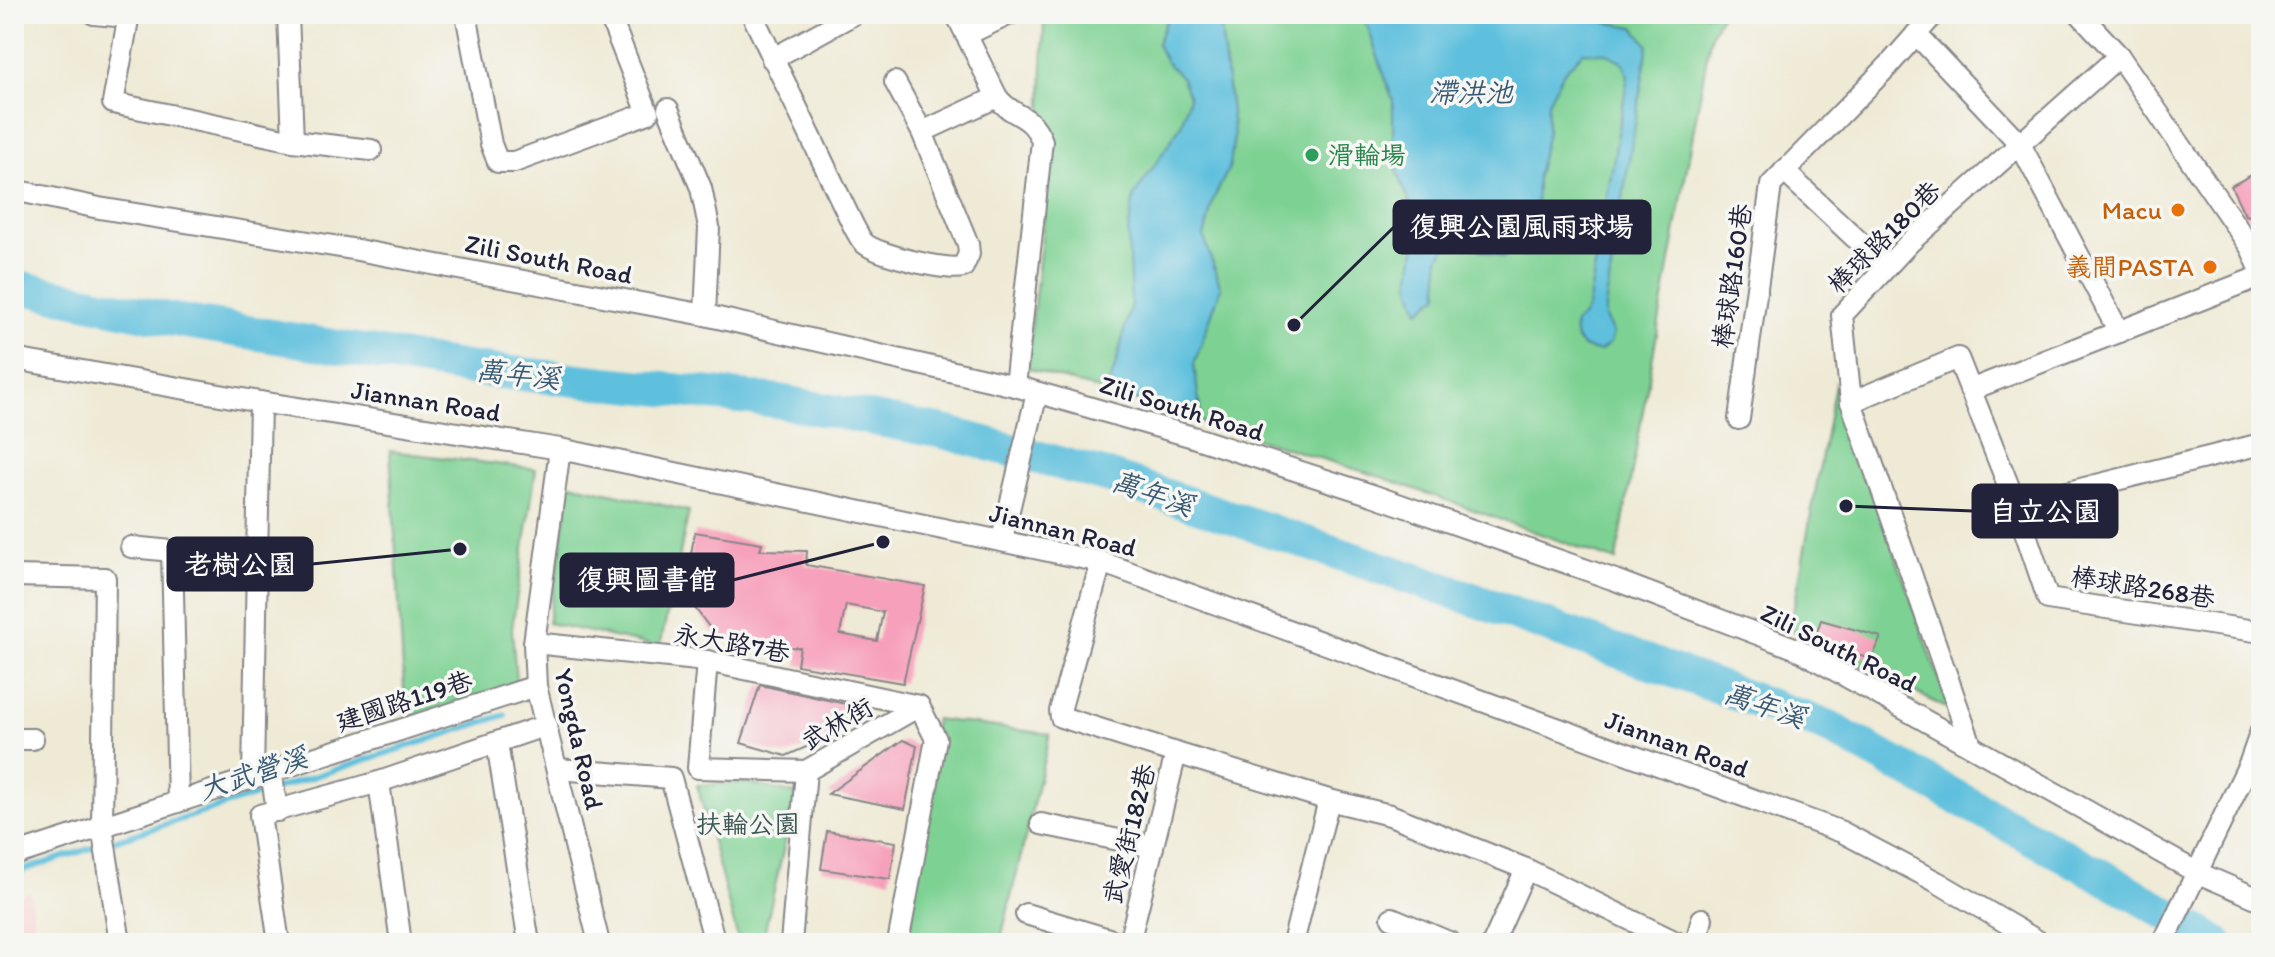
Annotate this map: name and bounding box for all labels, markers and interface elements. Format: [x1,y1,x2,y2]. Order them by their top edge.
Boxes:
water label: 滯洪池 [1429,75,1514,109]
place label: 滑輪場 [1328,139,1406,171]
marker: 滑輪場 [1303,146,1321,164]
street label: 棒球路180巷 [1821,174,1947,300]
place label: Macu [2102,194,2162,226]
callout: 復興公園風雨球場 [1394,201,1650,253]
marker: Macu [2169,201,2187,219]
street label: 棒球路160巷 [1706,202,1758,350]
text: 復興公園風雨球場 [1410,209,1634,243]
street label: Zili South Road [463,227,636,291]
place label: 義間PASTA [2066,251,2194,283]
marker: 義間PASTA [2201,258,2219,276]
water label: 萬年溪 [474,353,564,396]
street label: Zili South Road [1096,368,1269,448]
street label: Jiannan Road [349,373,504,429]
water label: 萬年溪 [1108,463,1200,523]
callout: 自立公園 [1973,485,2117,537]
text: 自立公園 [1989,494,2101,528]
street label: Jiannan Road [986,496,1141,564]
callout: 老樹公園 [168,538,312,590]
text: 老樹公園 [184,547,296,581]
callout: 復興圖書館 [561,554,733,606]
street label: 棒球路268巷 [2069,560,2217,614]
text: 復興圖書館 [577,562,717,596]
street label: Zili South Road [1756,596,1923,700]
street label: 永大路7巷 [672,617,792,669]
street label: 建國路119巷 [332,664,476,738]
street label: Yongda Road [547,665,611,813]
water label: 萬年溪 [1720,675,1812,735]
street label: 武林街 [795,691,879,757]
street label: Jiannan Road [1601,703,1754,785]
water label: 大武營溪 [194,739,313,806]
street label: 武愛街182巷 [1096,760,1162,908]
park label: 扶輪公園 [696,808,800,840]

